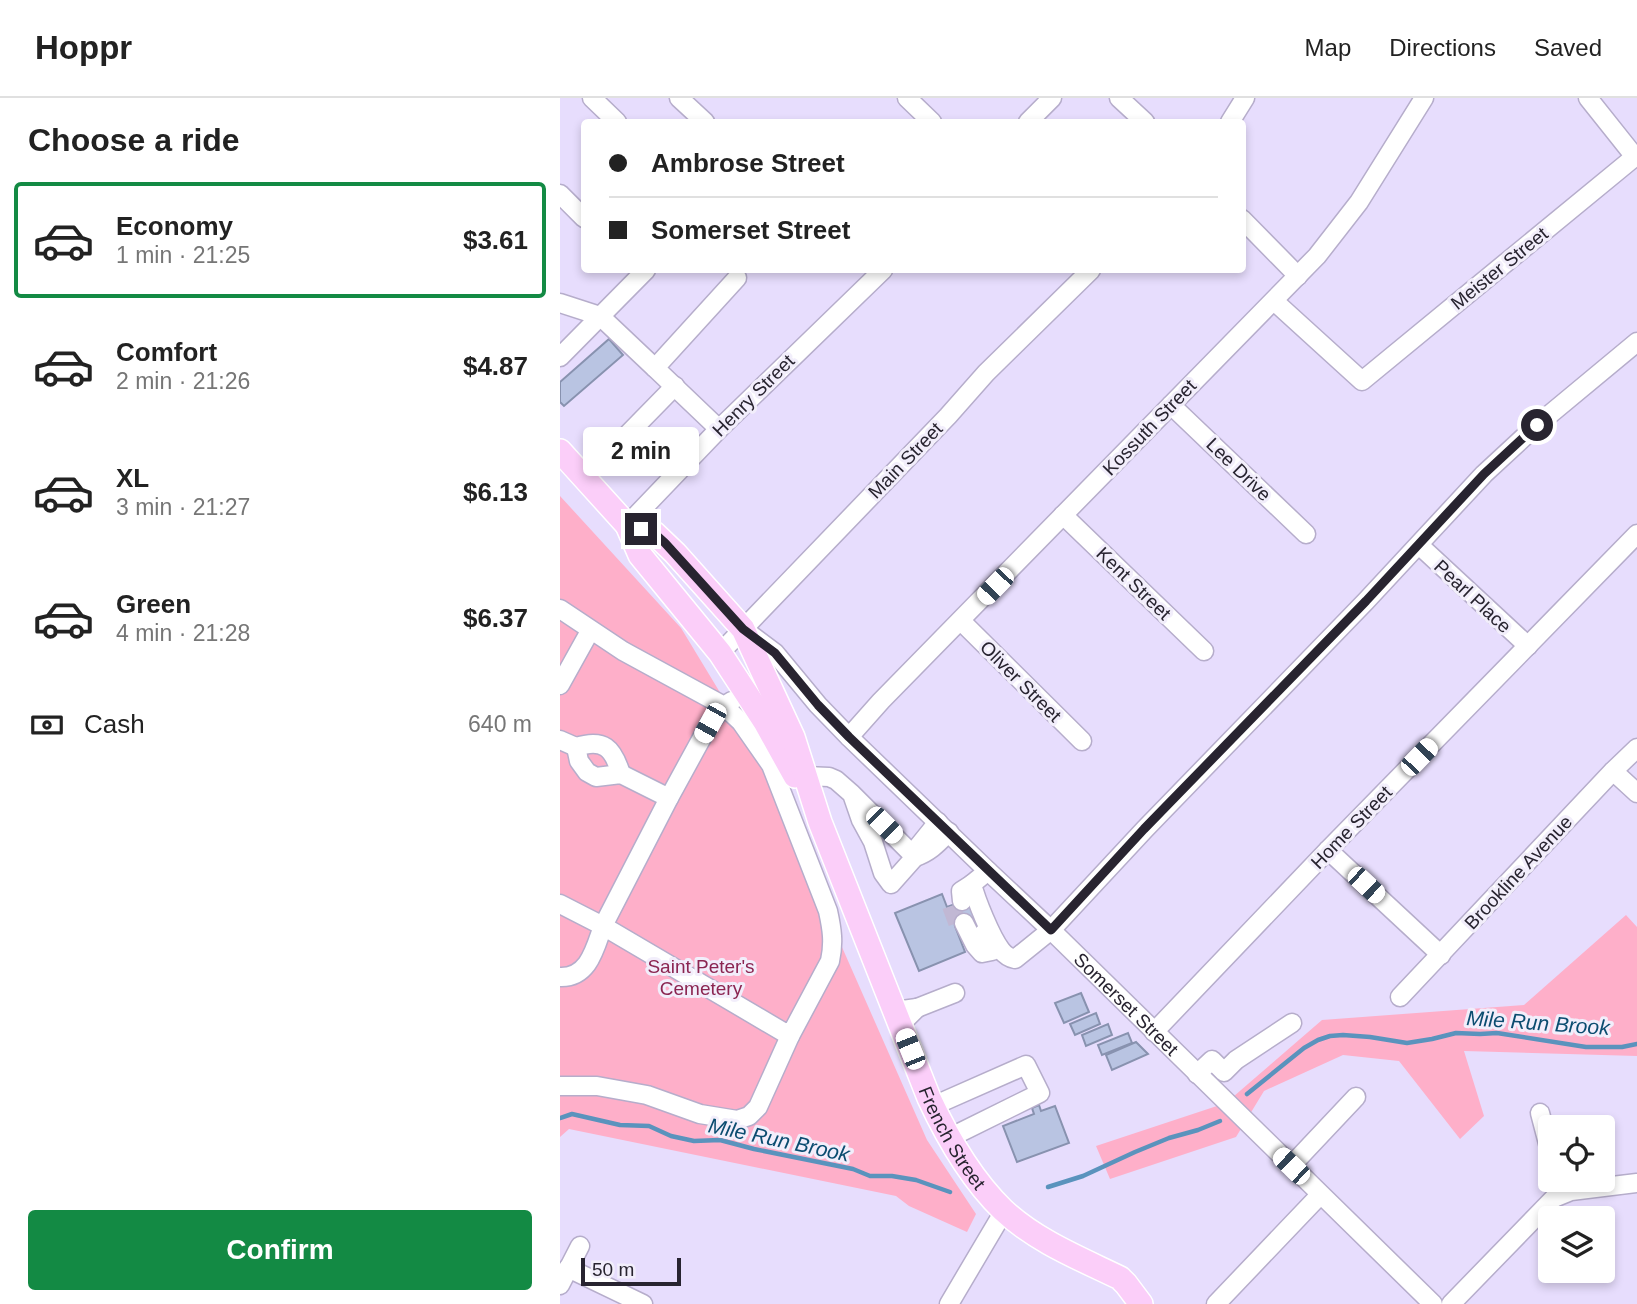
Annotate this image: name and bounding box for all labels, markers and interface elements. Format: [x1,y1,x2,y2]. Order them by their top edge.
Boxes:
text: Hoppr [35,29,132,66]
text: Map [1305,34,1351,61]
text: Directions [1389,34,1496,61]
text: Saved [1534,34,1602,61]
text: Choose a ride [28,122,240,158]
text: Ambrose Street [651,148,845,178]
icon: car [32,209,95,272]
text: Economy [116,211,233,241]
text: Somerset Street [651,215,850,245]
street label: Meister Street [1447,223,1552,314]
text: $3.61 [463,225,528,255]
text: 1 min · 21:25 [116,242,250,268]
icon: car [32,335,95,398]
text: Comfort [116,337,217,367]
street label: Henry Street [708,350,799,440]
text: $4.87 [463,351,528,381]
text: 2 min · 21:26 [116,368,250,394]
street label: Kossuth Street [1099,375,1201,479]
route start [1521,409,1553,441]
street label: Main Street [864,418,947,503]
callout: 2 min [583,428,699,476]
street label: Lee Drive [1202,434,1275,505]
text: 2 min [611,438,671,464]
icon: car [32,461,95,524]
text: XL [116,463,149,493]
text: $6.13 [463,477,528,507]
text: 3 min · 21:27 [116,494,250,520]
route end [625,513,657,545]
street label: Kent Street [1092,543,1176,624]
street label: Pearl Place [1430,556,1515,637]
car [973,564,1018,608]
icon: car [32,587,95,650]
text: Green [116,589,191,619]
text: $6.37 [463,603,528,633]
text: 4 min · 21:28 [116,620,250,646]
street label: Oliver Street [976,637,1066,727]
car [691,700,730,746]
icon: cash [28,706,66,744]
text: Cash [84,709,145,739]
text: 640 m [468,711,532,737]
car [1397,735,1442,779]
street label: Home Street [1307,781,1396,873]
car [862,803,907,847]
street label: Brookline Avenue [1460,811,1576,933]
car [1344,863,1389,907]
street label: Somerset Street [1070,949,1183,1060]
park label: Saint Peter's Cemetery [647,956,755,999]
water label: Mile Run Brook [1466,1006,1612,1039]
car [893,1026,928,1072]
street label: French Street [914,1083,990,1194]
water label: Mile Run Brook [707,1113,853,1166]
map controls [1538,1115,1615,1283]
button: locate [1538,1115,1615,1192]
car [1269,1144,1314,1188]
button: layers [1538,1206,1615,1283]
button: Confirm [28,1210,532,1290]
scale bar [581,1255,681,1287]
text: 50 m [592,1259,634,1280]

